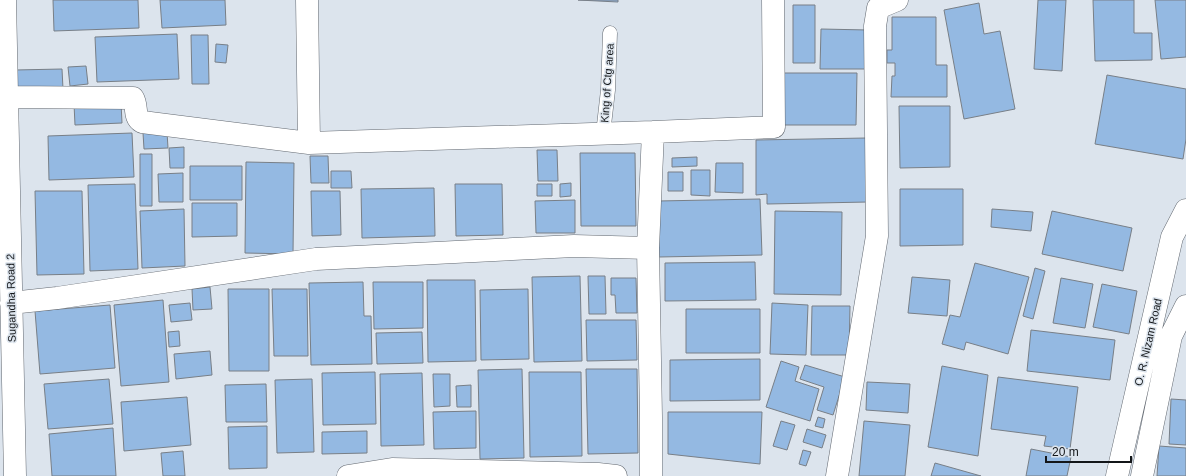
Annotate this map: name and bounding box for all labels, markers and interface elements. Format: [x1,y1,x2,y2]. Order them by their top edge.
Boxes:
street label: King of Ctg area [598,42,616,123]
street label: Sugandha Road 2 [4,254,18,342]
street label: O. R. Nizam Road [1132,297,1164,387]
scale bar [1046,438,1131,464]
text: 20 m [1052,445,1079,459]

